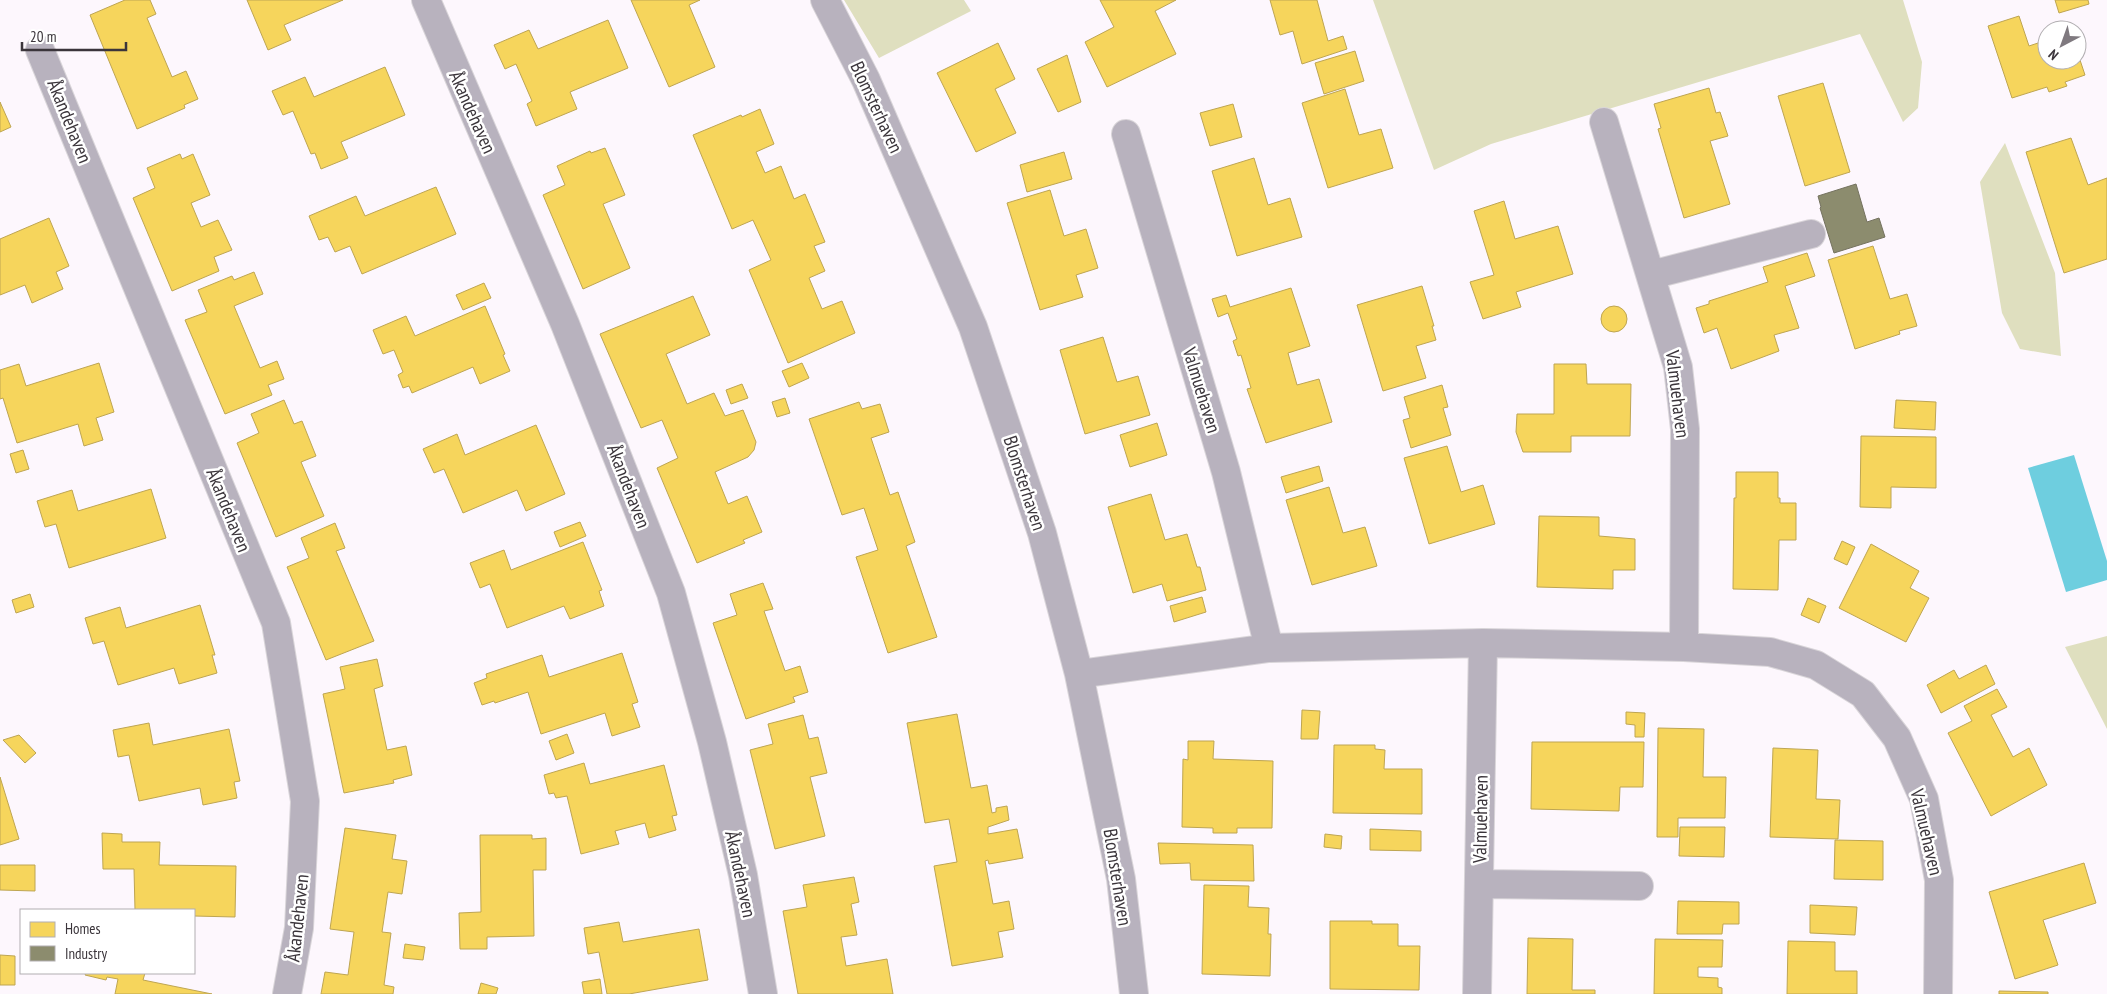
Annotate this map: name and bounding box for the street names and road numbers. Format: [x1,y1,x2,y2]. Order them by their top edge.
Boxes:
street label: Blomsterhaven [845,58,909,156]
street label: Åkandehaven [444,67,502,157]
street label: Åkandehaven [42,76,98,166]
street label: Valmuehaven [1177,343,1226,436]
street label: Valmuehaven [1661,348,1695,439]
street label: Blomsterhaven [998,433,1052,533]
street label: Åkandehaven [602,441,656,531]
street label: Åkandehaven [201,465,257,555]
street label: Valmuehaven [1467,775,1493,864]
street label: Valmuehaven [1905,785,1949,878]
street label: Blomsterhaven [1098,827,1138,927]
street label: Åkandehaven [720,829,762,919]
street label: Åkandehaven [280,873,314,963]

